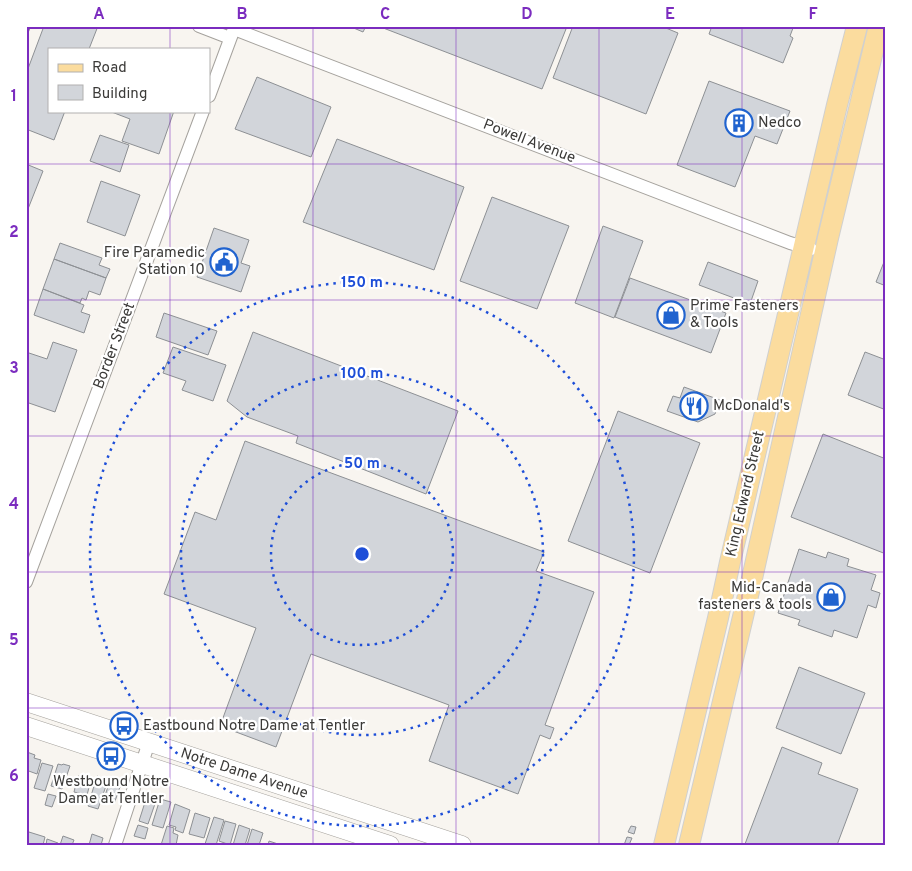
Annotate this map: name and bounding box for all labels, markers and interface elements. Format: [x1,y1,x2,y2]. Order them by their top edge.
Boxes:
text: A [93,5,105,25]
text: B [236,5,248,25]
text: C [380,5,390,25]
text: D [521,5,533,25]
text: E [665,5,675,25]
text: F [808,5,818,25]
legend [48,48,210,112]
text: Road [92,59,127,78]
text: Building [92,85,147,104]
text: 1 [11,87,17,107]
building icon: Nedco [724,108,754,138]
place label: Nedco [758,114,801,133]
street label: Powell Avenue [480,116,578,168]
text: 2 [9,223,19,243]
place label: Fire Paramedic Station 10 [104,244,205,280]
public building icon: Fire Paramedic Station 10 [209,247,239,277]
text: 150 m [341,274,383,293]
place label: Prime Fasteners & Tools [690,297,799,333]
street label: Border Street [90,300,140,392]
shop icon: Prime Fasteners & Tools [656,300,686,330]
text: 3 [9,359,19,379]
text: 100 m [341,365,383,384]
restaurant icon: McDonald's [679,391,709,421]
place label: McDonald's [713,397,790,416]
street label: King Edward Street [722,429,770,559]
text: 50 m [344,455,380,474]
text: 4 [9,495,19,515]
centre of rings [353,545,371,563]
place label: Mid-Canada fasteners & tools [698,579,812,615]
shop icon: Mid-Canada fasteners & tools [816,582,846,612]
text: 5 [9,631,19,651]
bus stop icon: Eastbound Notre Dame at Tentler [109,711,139,741]
place label: Eastbound Notre Dame at Tentler [143,717,365,736]
bus stop icon: Westbound Notre Dame at Tentler [96,741,126,771]
street label: Notre Dame Avenue [178,744,310,804]
text: 6 [9,767,19,787]
place label: Westbound Notre Dame at Tentler [53,773,169,809]

